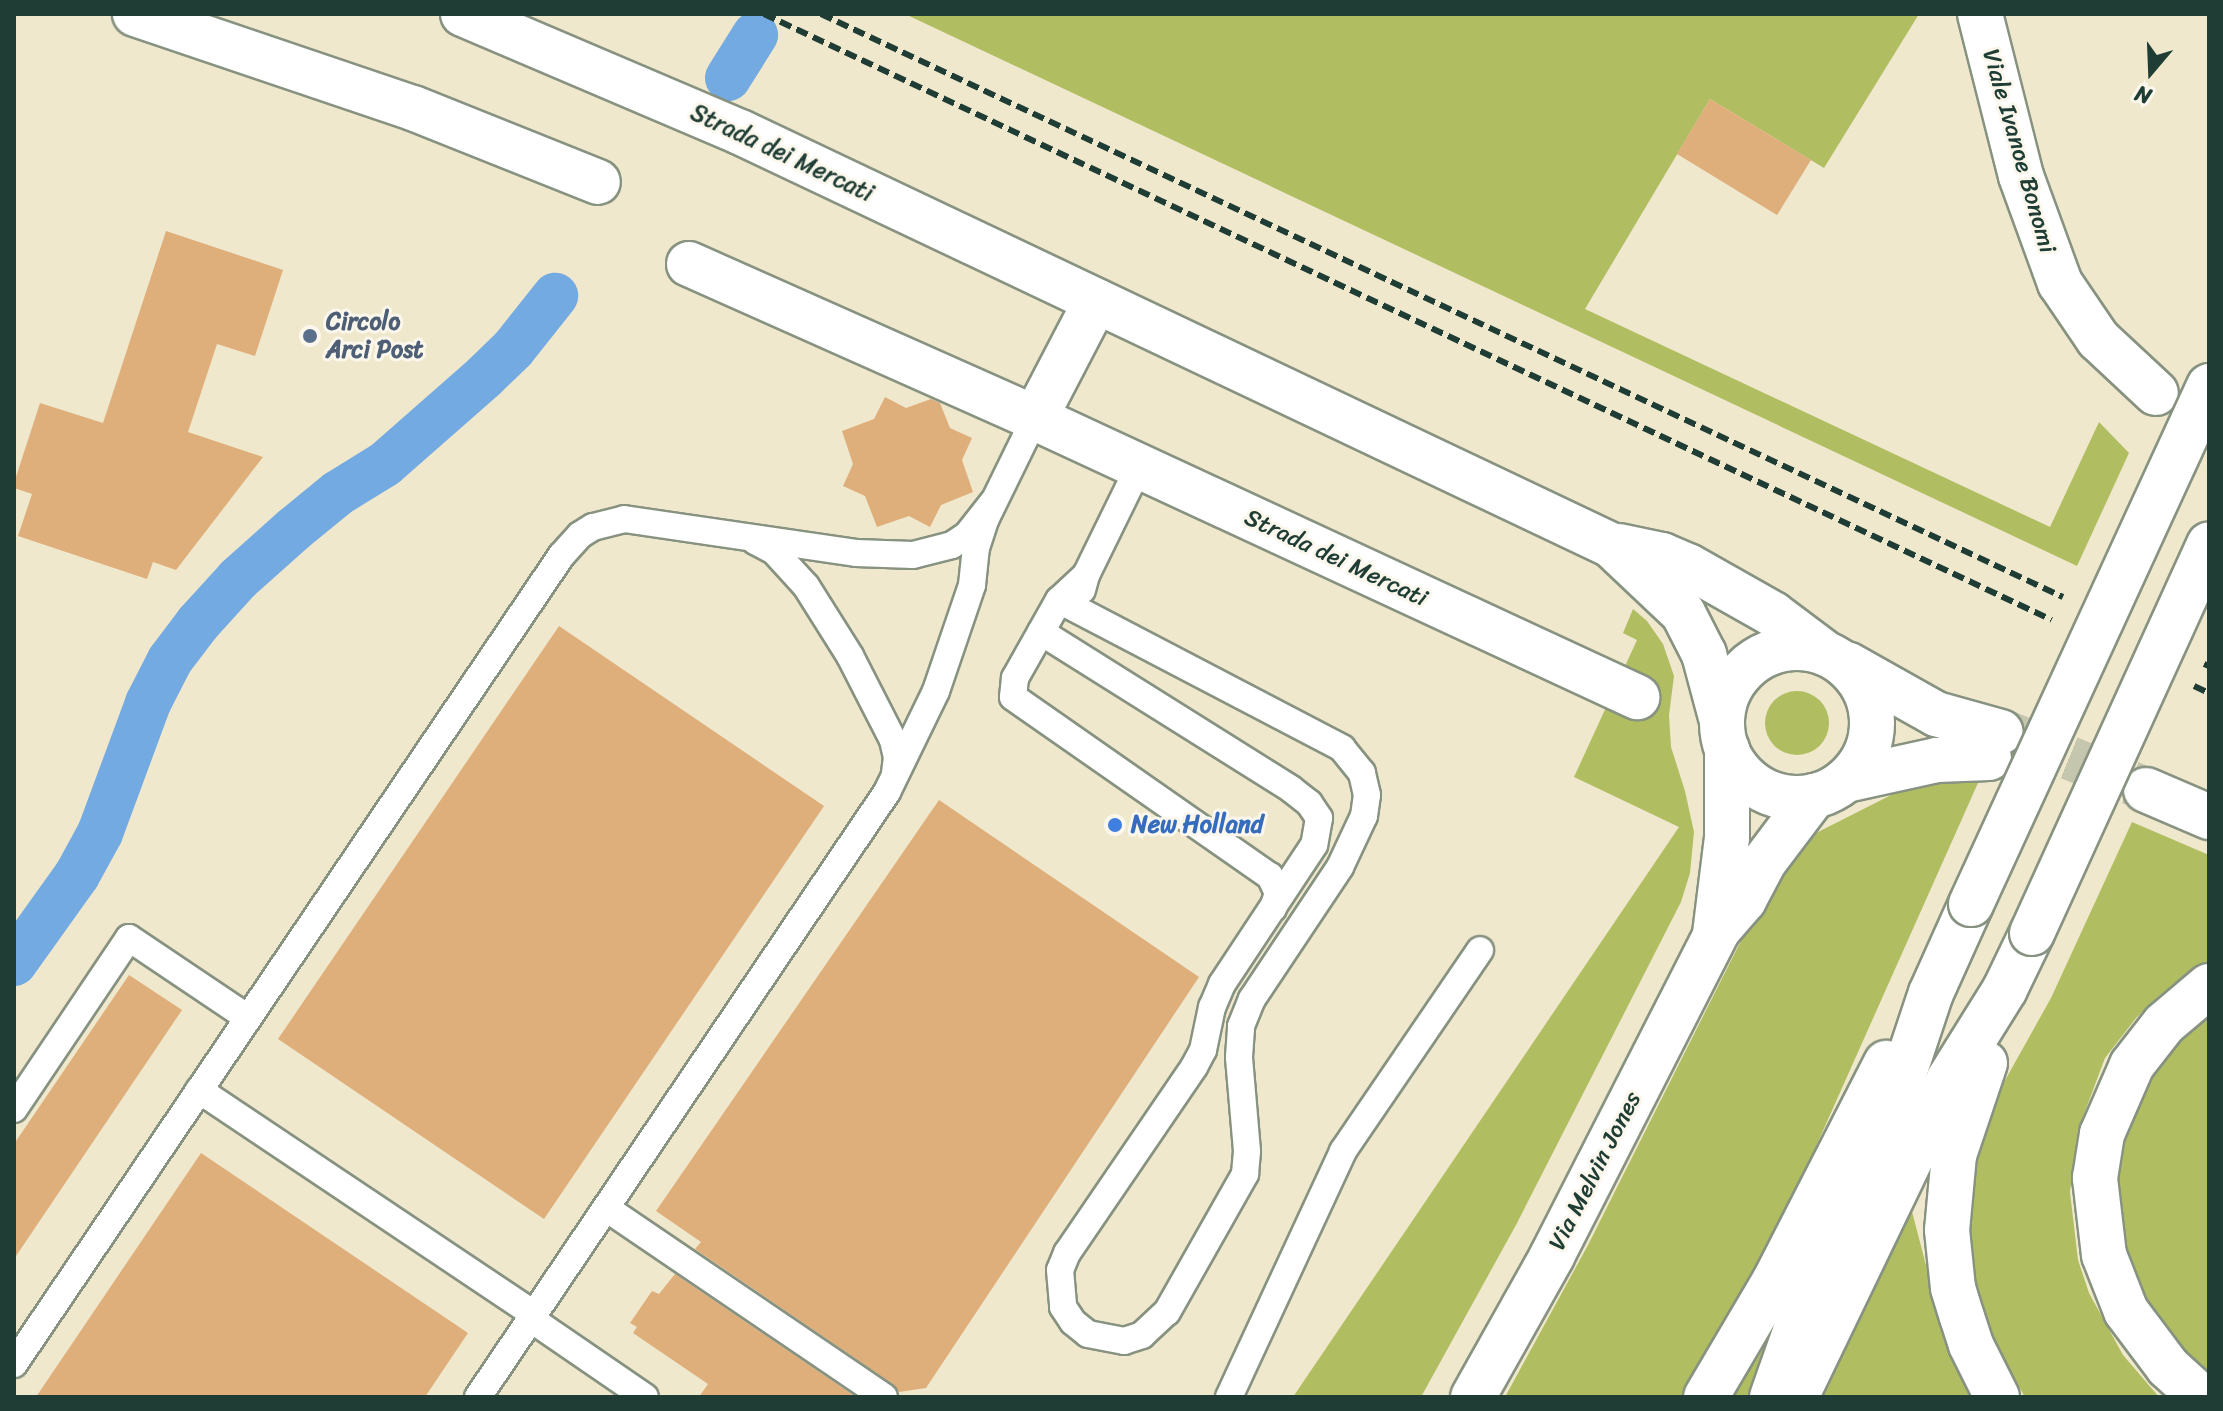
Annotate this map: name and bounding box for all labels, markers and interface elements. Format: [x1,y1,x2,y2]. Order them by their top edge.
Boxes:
north arrow [2111,32,2191,112]
street label: Viale Ivanoe Bonomi [1976,46,2062,256]
text: N [2129,74,2157,116]
street label: Strada dei Mercati [686,98,878,208]
place label: Circolo Arci Post [326,308,425,364]
marker: Circolo Arci Post [301,327,319,345]
street label: Strada dei Mercati [1240,503,1432,613]
place label: New Holland [1131,811,1263,839]
marker: New Holland [1106,816,1124,834]
street label: Via Melvin Jones [1543,1087,1647,1255]

